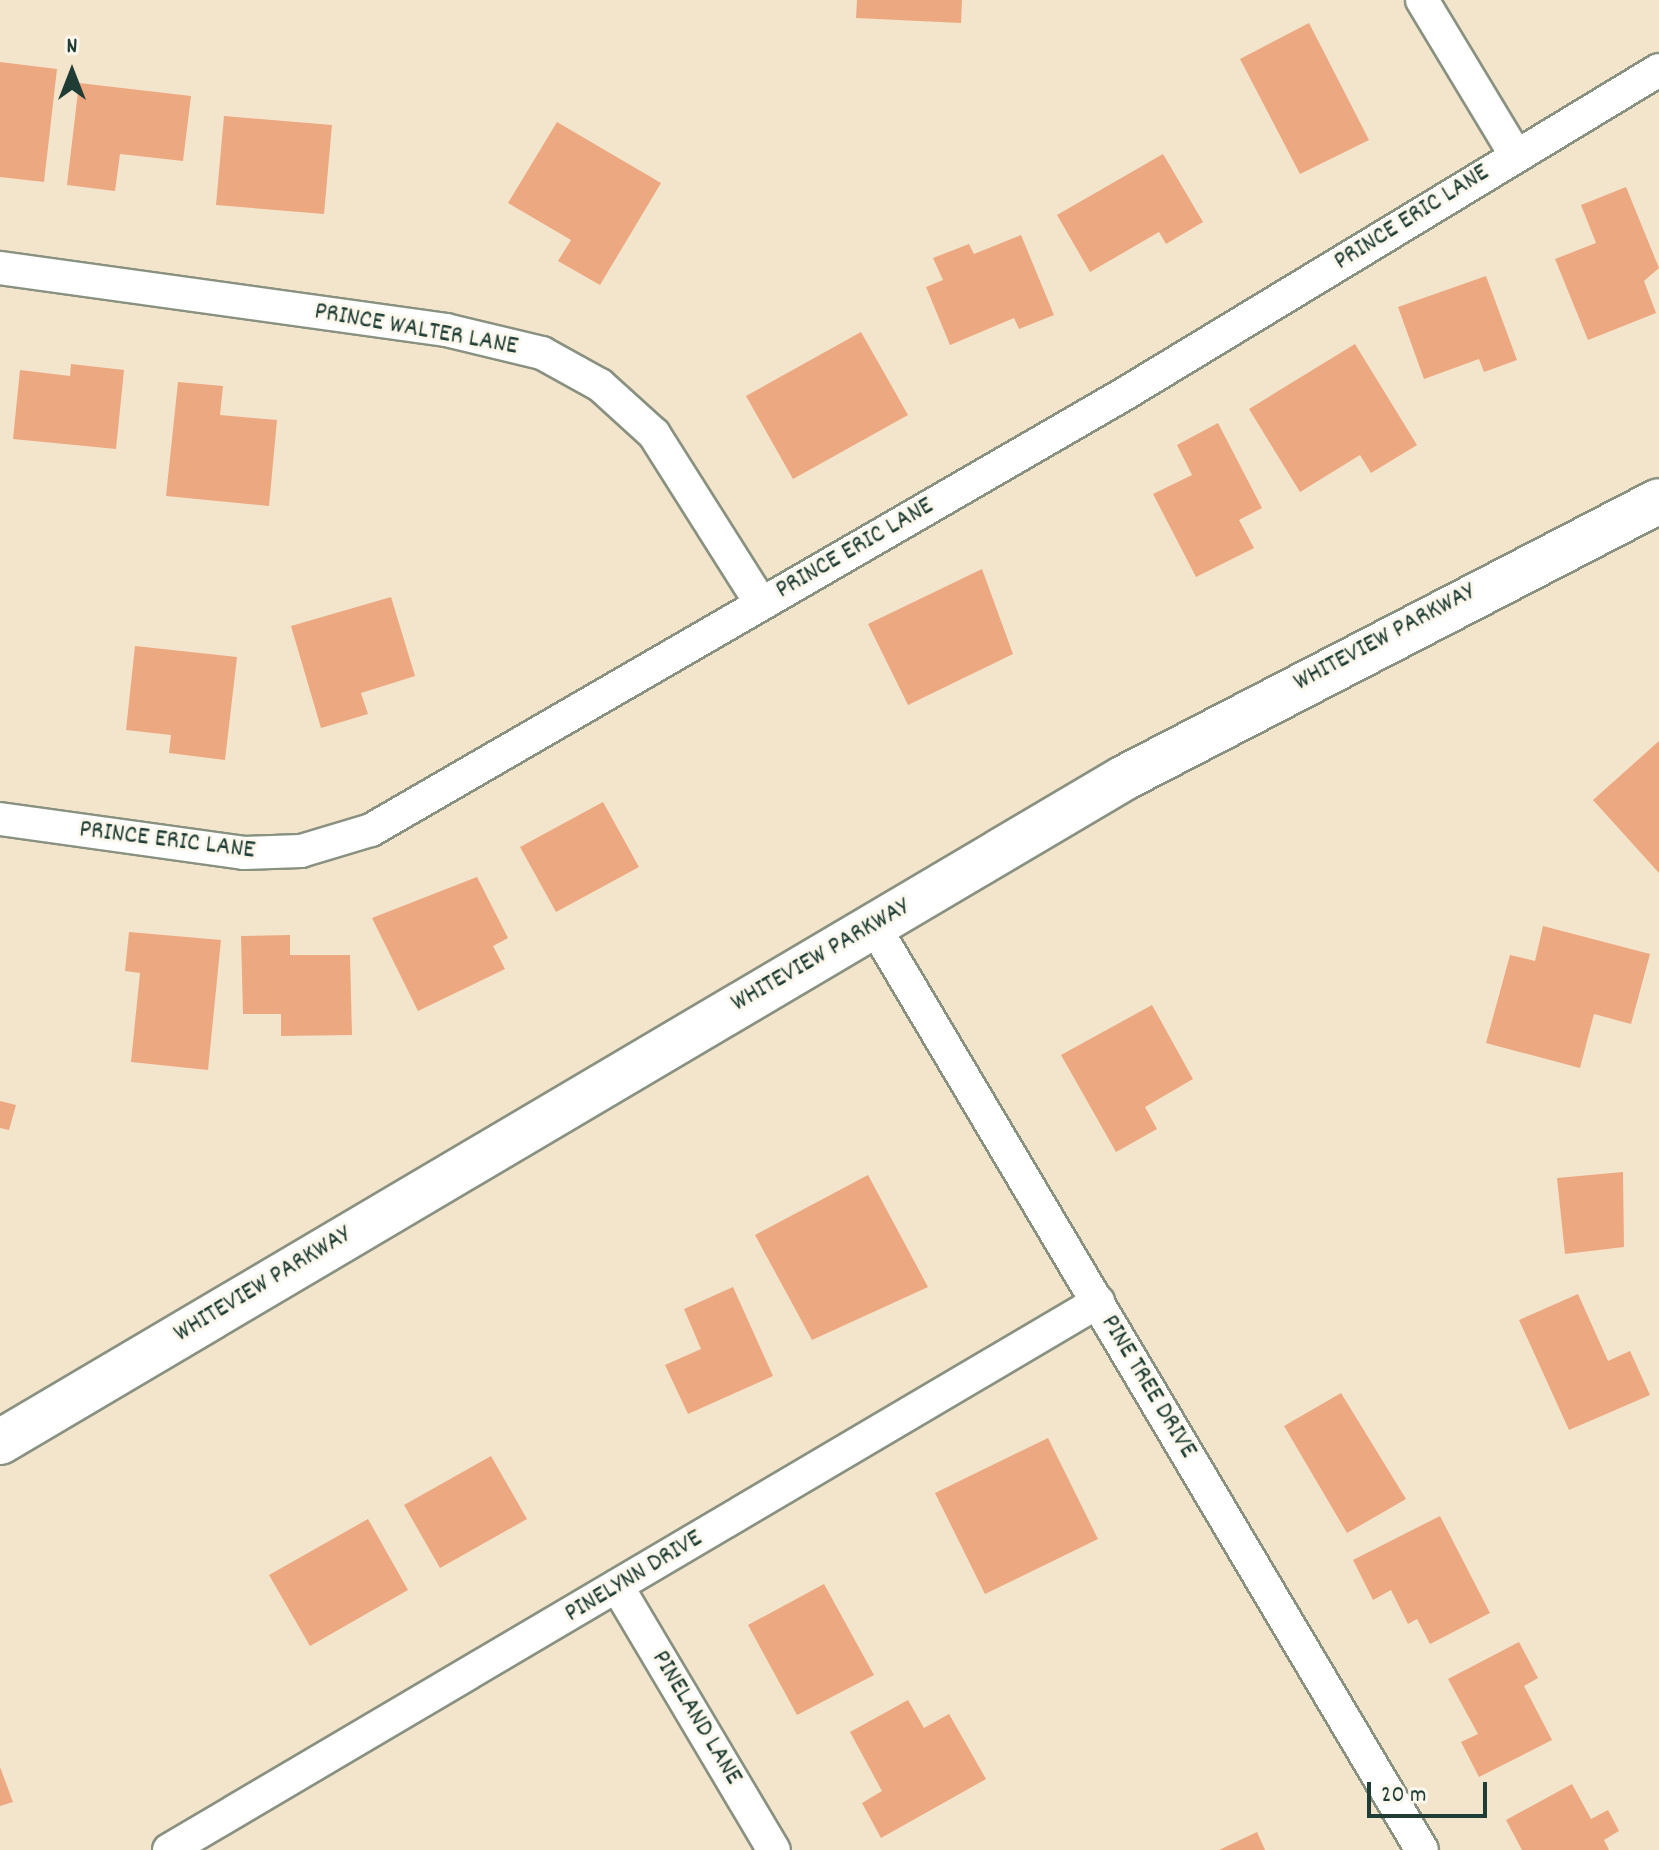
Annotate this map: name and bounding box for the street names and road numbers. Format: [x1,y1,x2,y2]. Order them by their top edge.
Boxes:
street label: PRINCE ERIC LANE [1329,158,1495,278]
street label: PRINCE WALTER LANE [312,297,520,363]
street label: PRINCE ERIC LANE [771,491,939,607]
street label: WHITEVIEW PARKWAY [1289,577,1481,699]
street label: PRINCE ERIC LANE [77,815,257,867]
street label: WHITEVIEW PARKWAY [726,892,916,1020]
street label: WHITEVIEW PARKWAY [169,1220,357,1350]
street label: PINE TREE DRIVE [1093,1310,1203,1464]
street label: PINELYNN DRIVE [560,1524,708,1630]
street label: PINELAND LANE [644,1645,748,1791]

